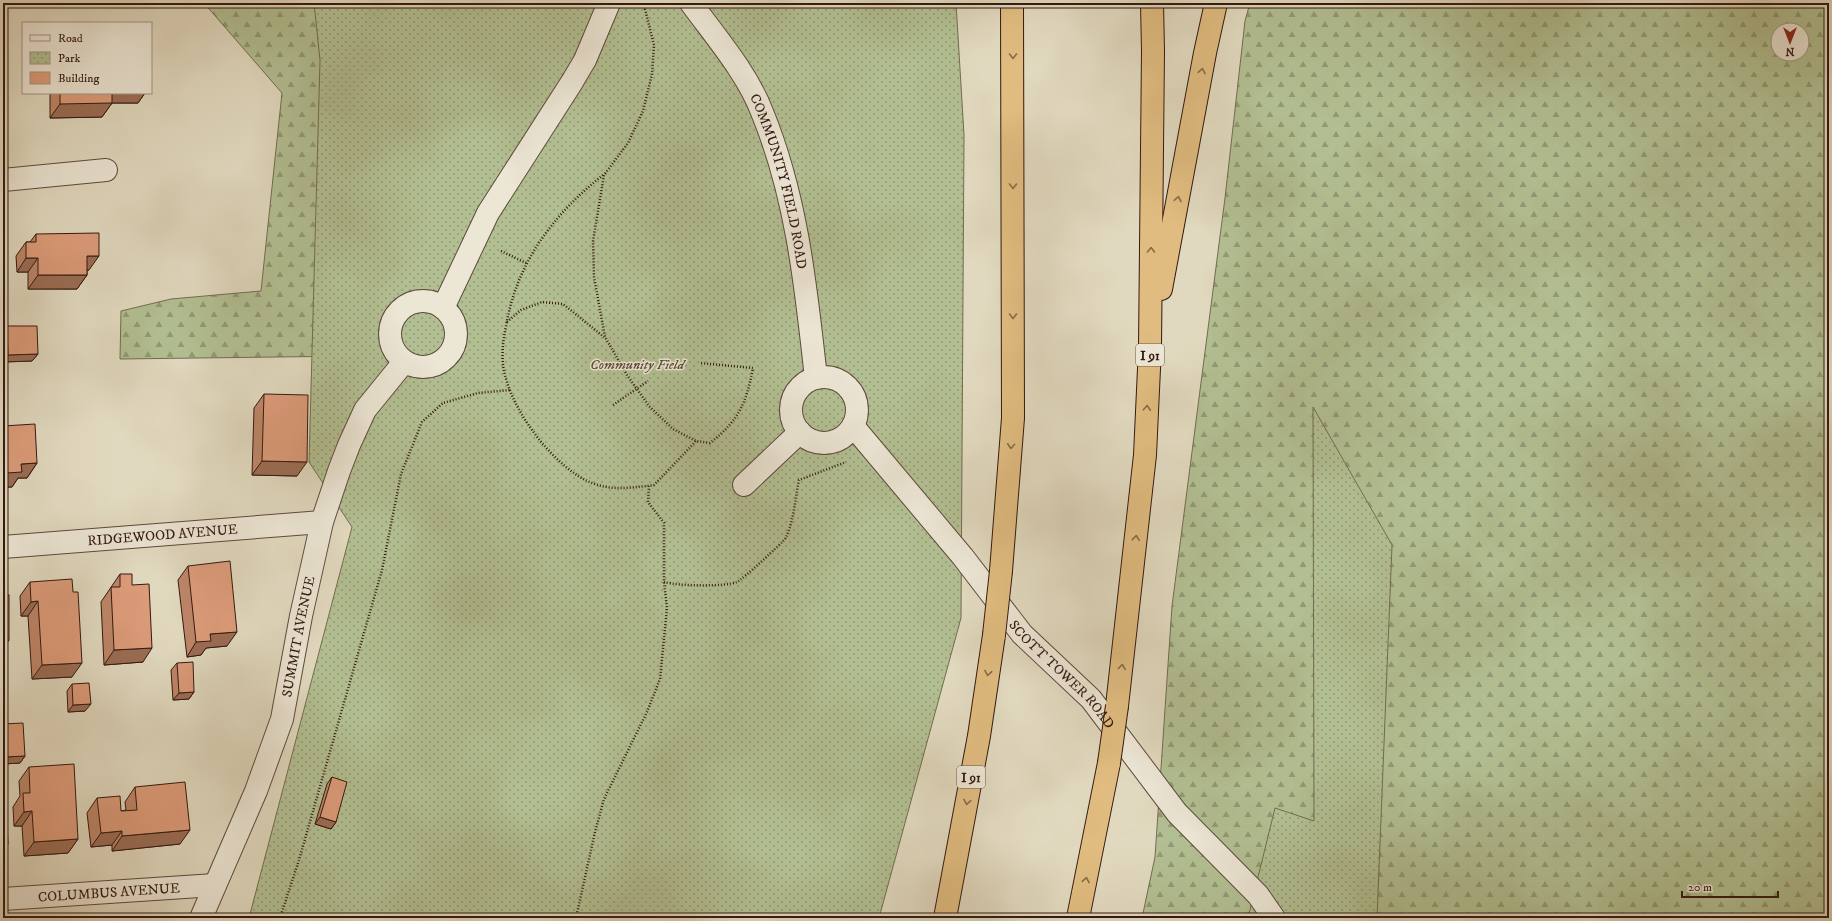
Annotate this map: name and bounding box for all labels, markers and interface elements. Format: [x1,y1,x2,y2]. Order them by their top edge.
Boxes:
legend [22,22,152,94]
north arrow [1770,22,1810,62]
text: Road [58,31,83,46]
text: N [1785,44,1795,58]
text: Park [58,51,80,66]
one-way arrow [1009,53,1017,59]
one-way arrow [1197,68,1206,74]
text: Building [58,71,99,86]
street label: COMMUNITY FIELD ROAD [745,91,810,270]
one-way arrow [1009,183,1017,189]
one-way arrow [1173,195,1182,202]
one-way arrow [1147,247,1155,253]
one-way arrow [1009,313,1017,319]
road number: I 91 [1136,344,1164,366]
park label: Community Field [590,356,686,374]
one-way arrow [1143,405,1152,411]
one-way arrow [1006,443,1015,449]
street label: RIDGEWOOD AVENUE [87,521,238,550]
one-way arrow [1132,535,1141,541]
street label: SUMMIT AVENUE [278,574,320,699]
street label: SCOTT TOWER ROAD [1005,617,1118,733]
one-way arrow [1117,664,1126,670]
one-way arrow [984,670,993,676]
road number: I 91 [957,766,985,788]
one-way arrow [963,798,972,805]
scale bar [1682,873,1778,899]
one-way arrow [1082,877,1090,883]
street label: COLUMBUS AVENUE [37,879,180,907]
text: 20 m [1688,880,1712,895]

